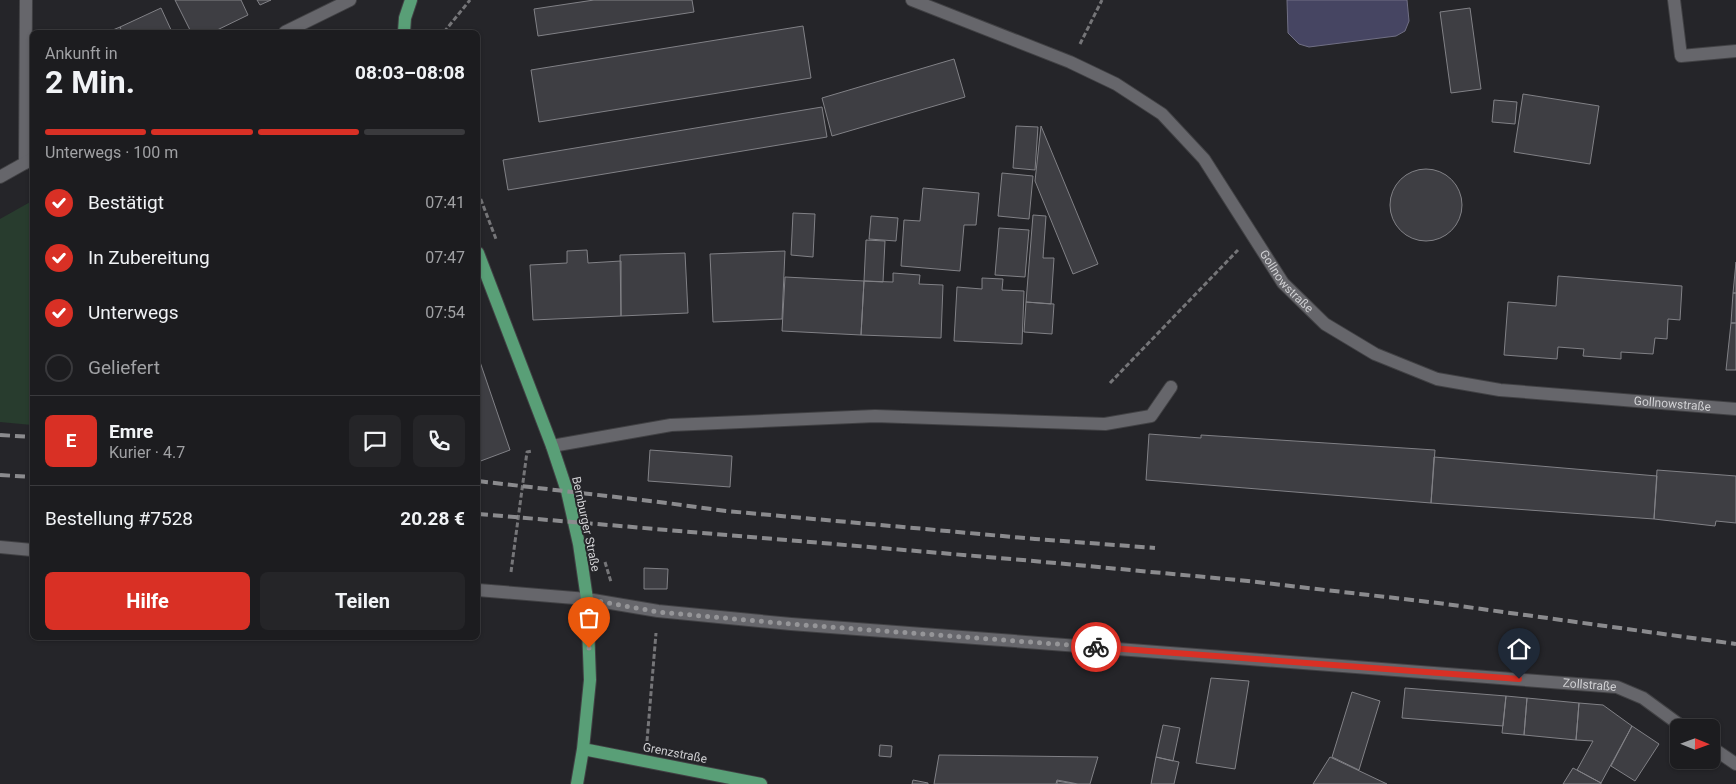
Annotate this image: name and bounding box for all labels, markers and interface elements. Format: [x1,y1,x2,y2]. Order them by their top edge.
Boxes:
text: Ankunft in [45,44,118,63]
text: 08:03–08:08 [355,61,465,84]
text: 2 Min. [45,63,135,101]
text: Unterwegs · 100 m [45,143,178,162]
icon: check [45,189,73,217]
text: Bestätigt [88,191,164,214]
text: 07:41 [425,193,465,212]
icon: check [45,244,73,272]
text: In Zubereitung [88,246,210,269]
street label: Gollnowstraße [1257,247,1316,316]
text: 07:47 [425,248,465,267]
icon: check [45,299,73,327]
text: Unterwegs [88,301,179,324]
text: 07:54 [425,303,465,322]
text: Geliefert [88,356,160,379]
street label: Gollnowstraße [1633,394,1712,414]
button: chat [349,415,401,467]
button: phone [413,415,465,467]
text: Emre [109,420,153,443]
text: E [66,429,76,452]
text: Kurier · 4.7 [109,443,185,462]
street label: Bernburger Straße [569,475,603,573]
text: Bestellung #7528 [45,507,193,530]
text: 20.28 € [400,507,465,530]
button: Hilfe [45,572,250,630]
button: Teilen [260,572,465,630]
pin [568,597,610,648]
icon: bag [575,604,603,632]
courier [1071,622,1121,672]
pin [1498,628,1540,679]
icon: bike [1082,633,1110,661]
icon: home [1505,635,1533,663]
street label: Zollstraße [1562,676,1617,694]
north arrow [1670,719,1720,769]
map controls [1670,719,1720,769]
street label: Grenzstraße [642,740,708,766]

